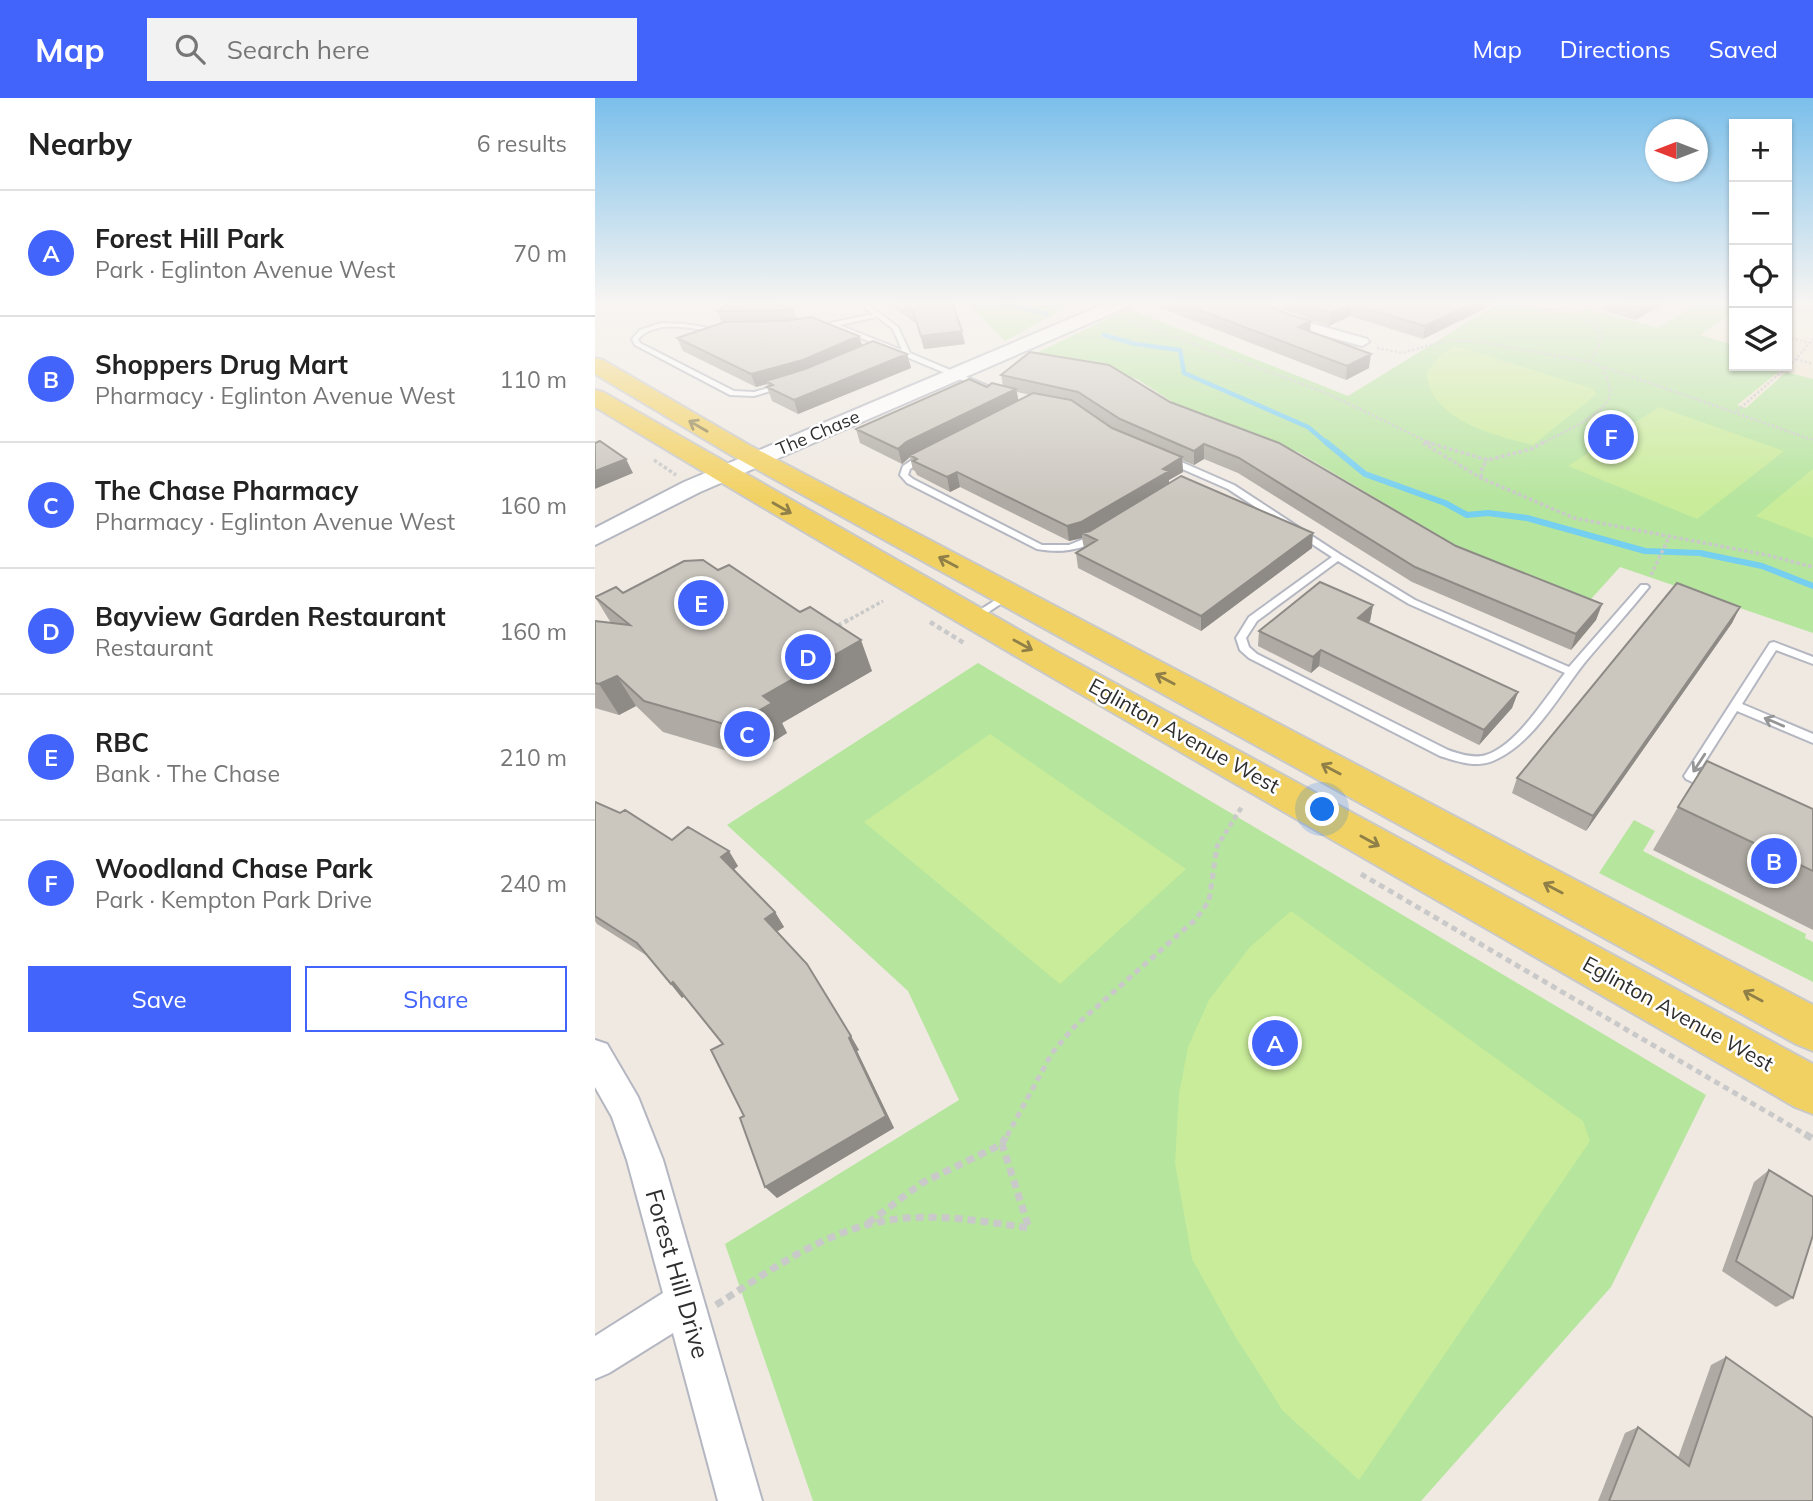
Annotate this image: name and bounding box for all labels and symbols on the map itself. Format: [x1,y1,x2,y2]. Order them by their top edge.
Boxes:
north arrow [1645,119,1708,182]
street label: The Chase [773,405,863,460]
pin: F [1588,411,1634,463]
one-way arrow [688,418,708,432]
one-way arrow [772,501,792,515]
one-way arrow [938,555,958,569]
pin: E [678,577,724,629]
pin: D [785,631,831,683]
one-way arrow [1012,638,1032,652]
street label: Eglinton Avenue West [1085,672,1284,798]
one-way arrow [1155,672,1176,686]
pin: C [724,708,770,760]
one-way arrow [1764,715,1785,728]
one-way arrow [1691,753,1706,772]
one-way arrow [1321,762,1342,775]
your location [1305,792,1339,826]
one-way arrow [1360,834,1380,848]
pin: B [1751,835,1797,887]
one-way arrow [1543,881,1563,895]
street label: Eglinton Avenue West [1579,950,1778,1076]
one-way arrow [1743,989,1764,1003]
pin: A [1252,1017,1298,1069]
street label: Forest Hill Drive [639,1186,716,1362]

